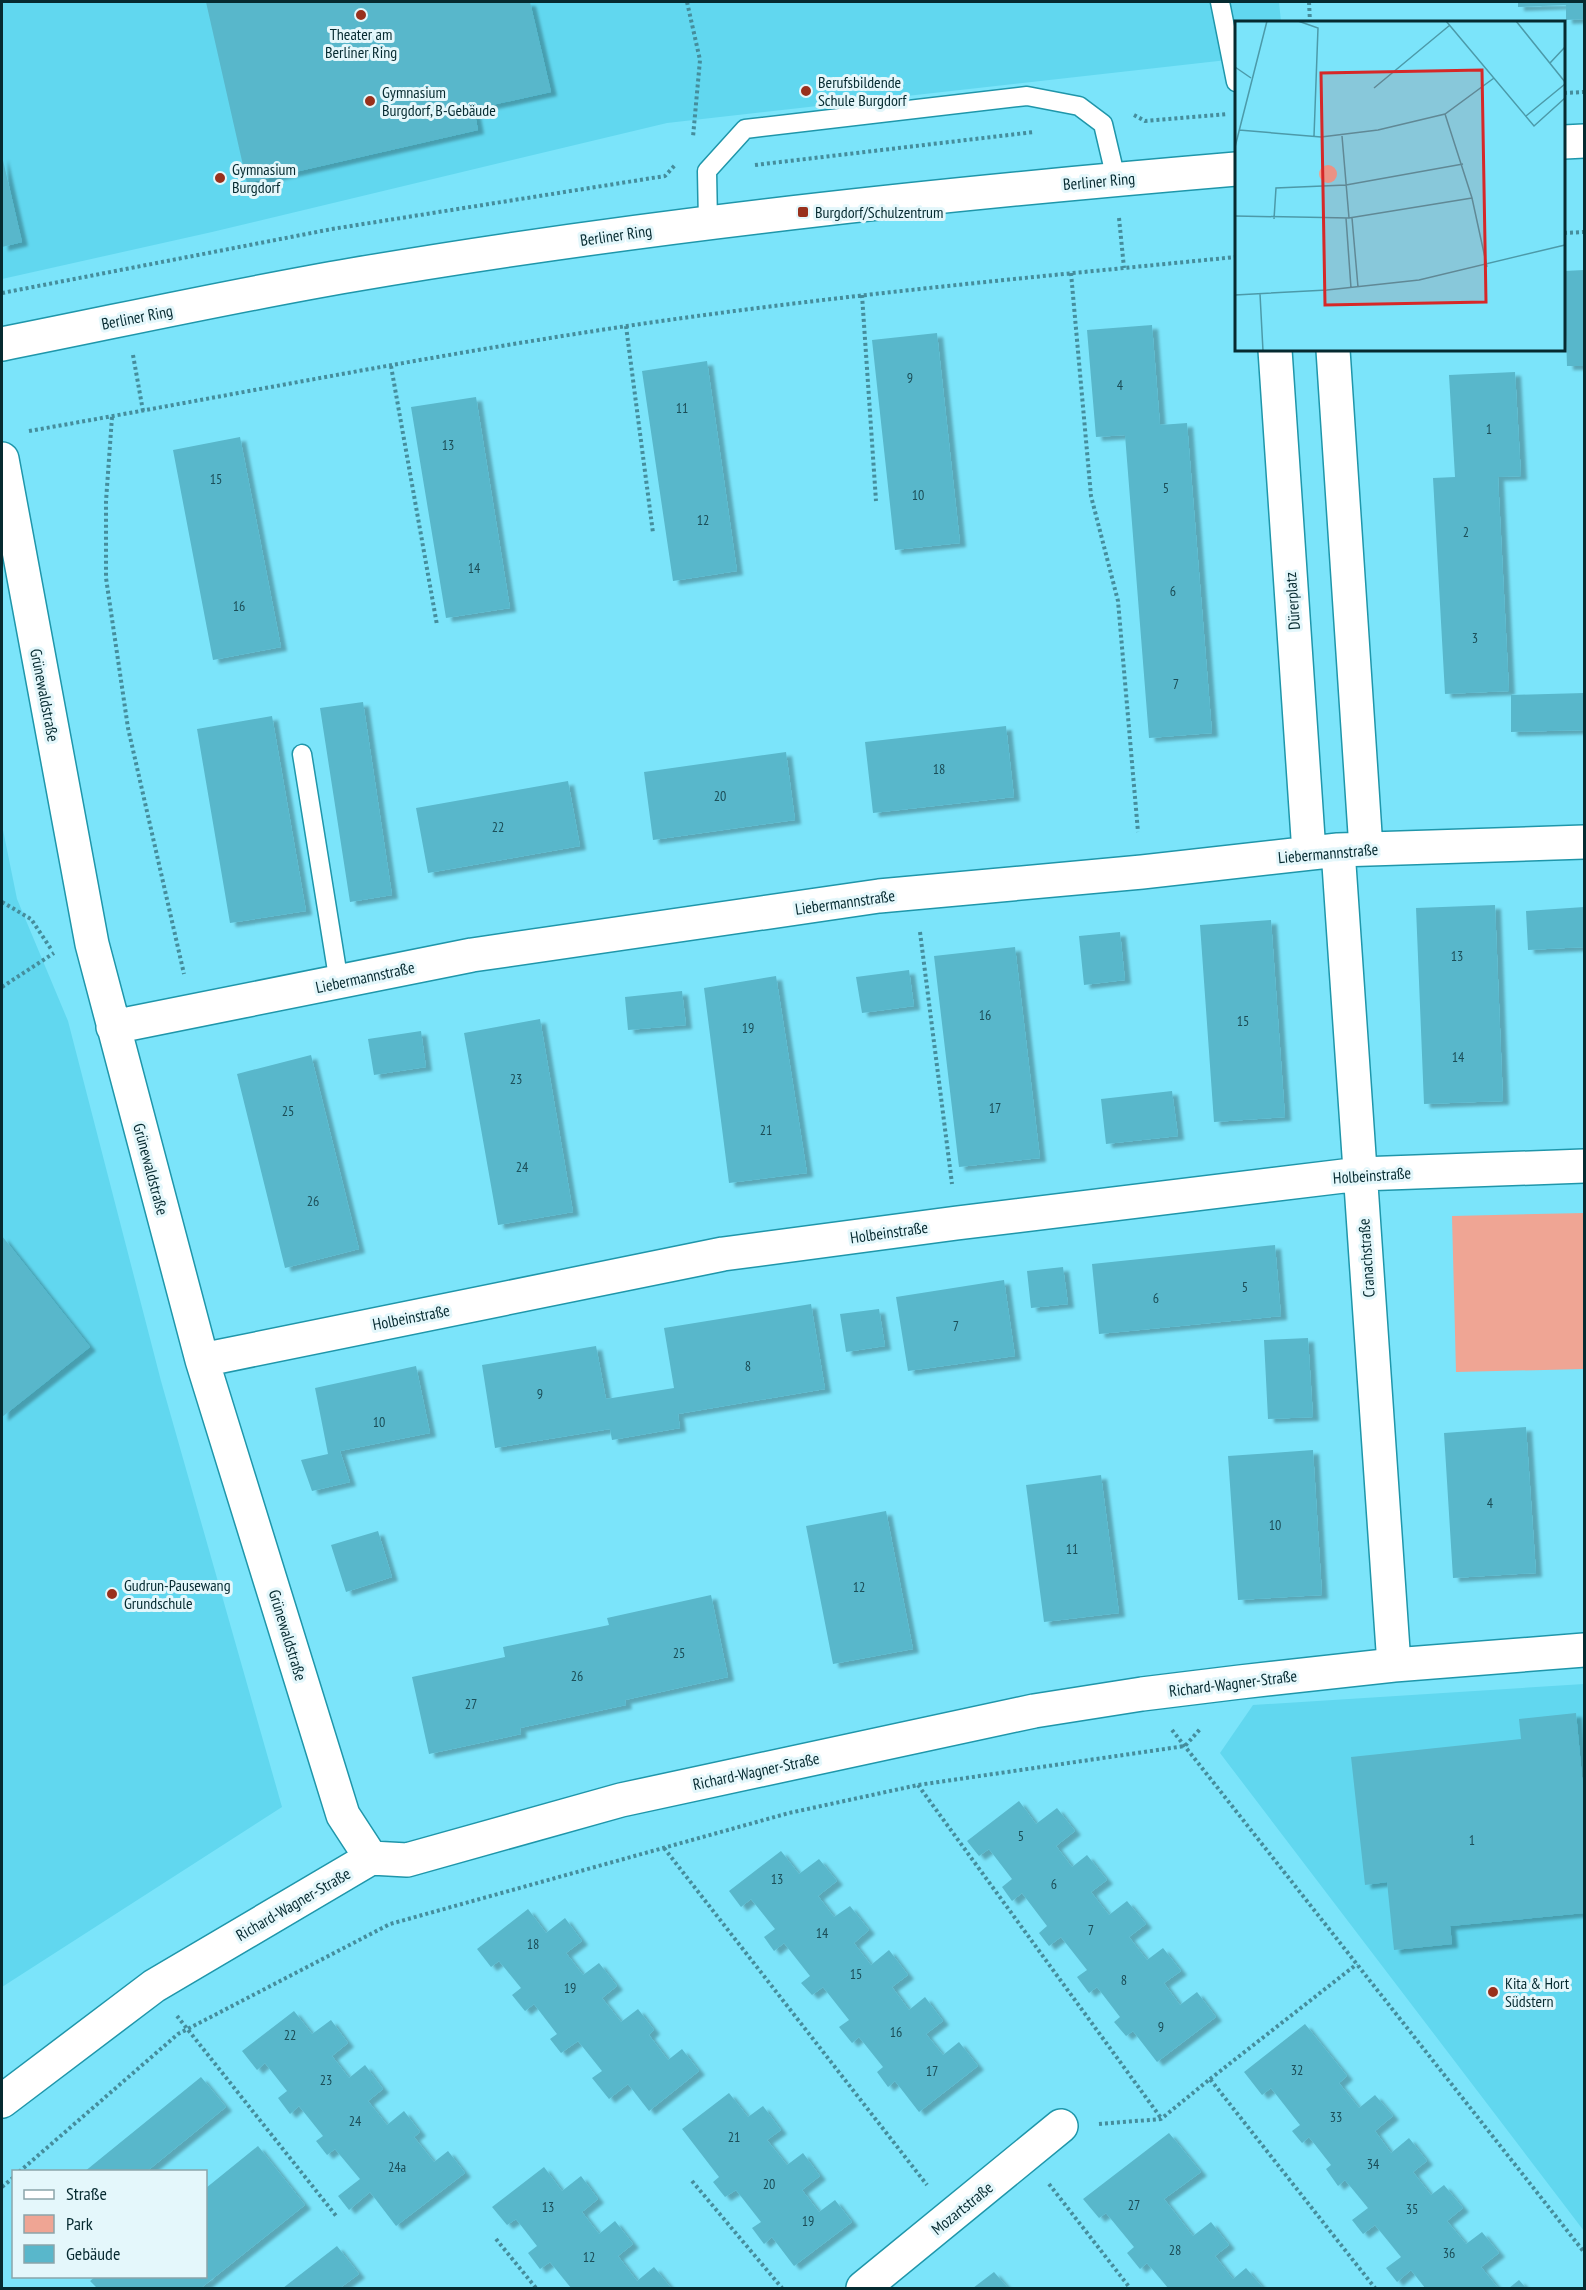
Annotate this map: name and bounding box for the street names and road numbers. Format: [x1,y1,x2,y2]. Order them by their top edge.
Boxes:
street label: Berliner Ring [1062,168,1136,194]
street label: Berliner Ring [579,220,653,250]
street label: Berliner Ring [100,300,174,334]
street label: Dürerplatz [1280,571,1304,631]
street label: Grünewaldstraße [26,647,64,743]
street label: Liebermannstraße [1277,839,1379,867]
street label: Liebermannstraße [794,885,896,919]
street label: Liebermannstraße [314,957,416,997]
street label: Grünewaldstraße [129,1121,173,1217]
street label: Holbeinstraße [1332,1162,1412,1188]
street label: Holbeinstraße [849,1217,929,1247]
street label: Cranachstraße [1353,1218,1379,1298]
street label: Holbeinstraße [371,1300,451,1334]
street label: Grünewaldstraße [265,1587,311,1683]
street label: Richard-Wagner-Straße [1168,1665,1298,1701]
street label: Richard-Wagner-Straße [691,1748,821,1794]
street label: Richard-Wagner-Straße [232,1863,354,1945]
street label: Mozartstraße [927,2177,997,2239]

